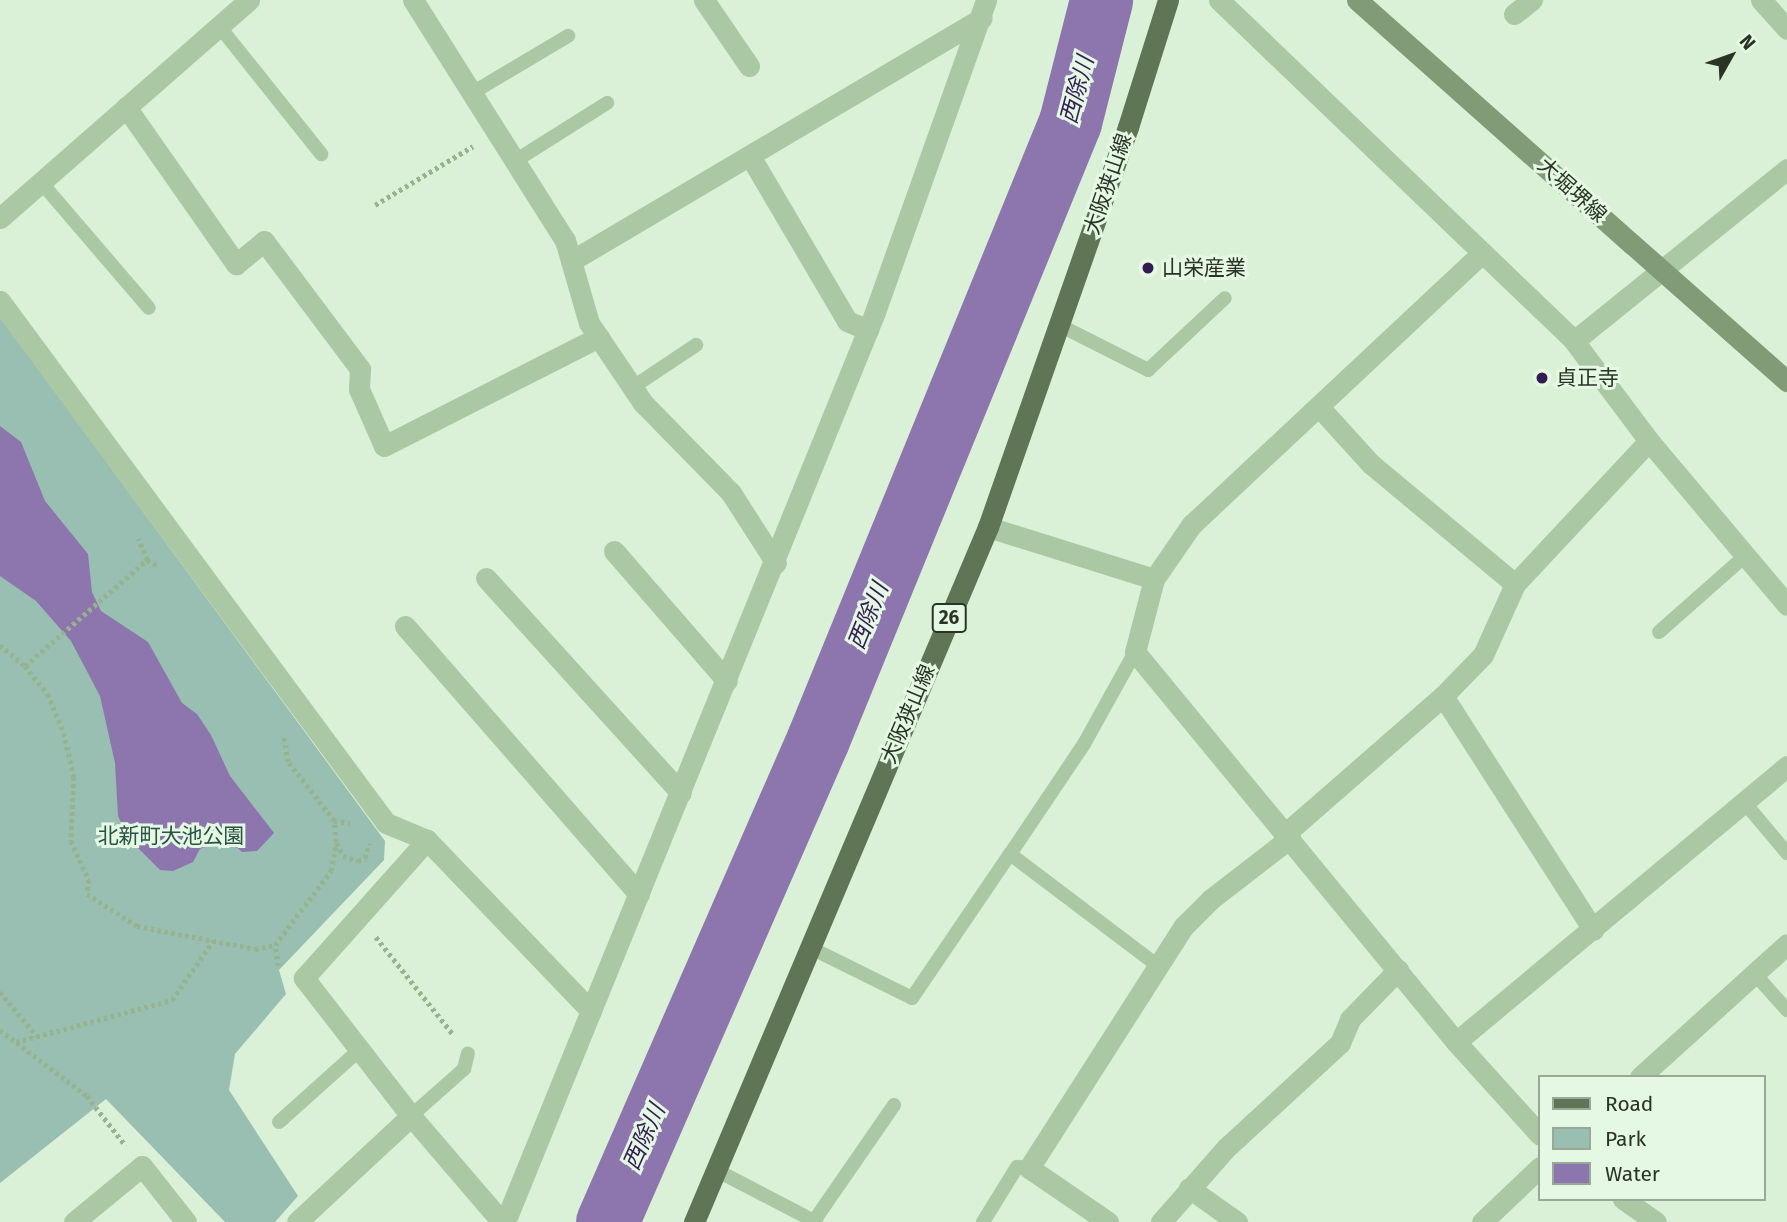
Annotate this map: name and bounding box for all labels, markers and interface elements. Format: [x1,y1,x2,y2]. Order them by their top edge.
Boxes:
north arrow [1696,21,1766,91]
text: N [1735,30,1760,54]
water label: 西除川 [1055,53,1099,127]
street label: 大阪狭山線 [1079,130,1137,238]
street label: 大堀堺線 [1532,153,1612,227]
place label: 山栄産業 [1162,255,1246,281]
marker: 山栄産業 [1140,260,1156,276]
place label: 貞正寺 [1556,365,1619,391]
marker: 貞正寺 [1534,370,1550,386]
water label: 西除川 [842,579,894,653]
road number: 26 [932,603,967,634]
street label: 大阪狭山線 [876,661,940,767]
park label: 北新町大池公園 [98,823,244,849]
legend [1538,1075,1766,1201]
text: Road [1605,1091,1653,1117]
water label: 西除川 [617,1100,671,1174]
text: Park [1605,1126,1646,1152]
text: Water [1605,1161,1660,1187]

